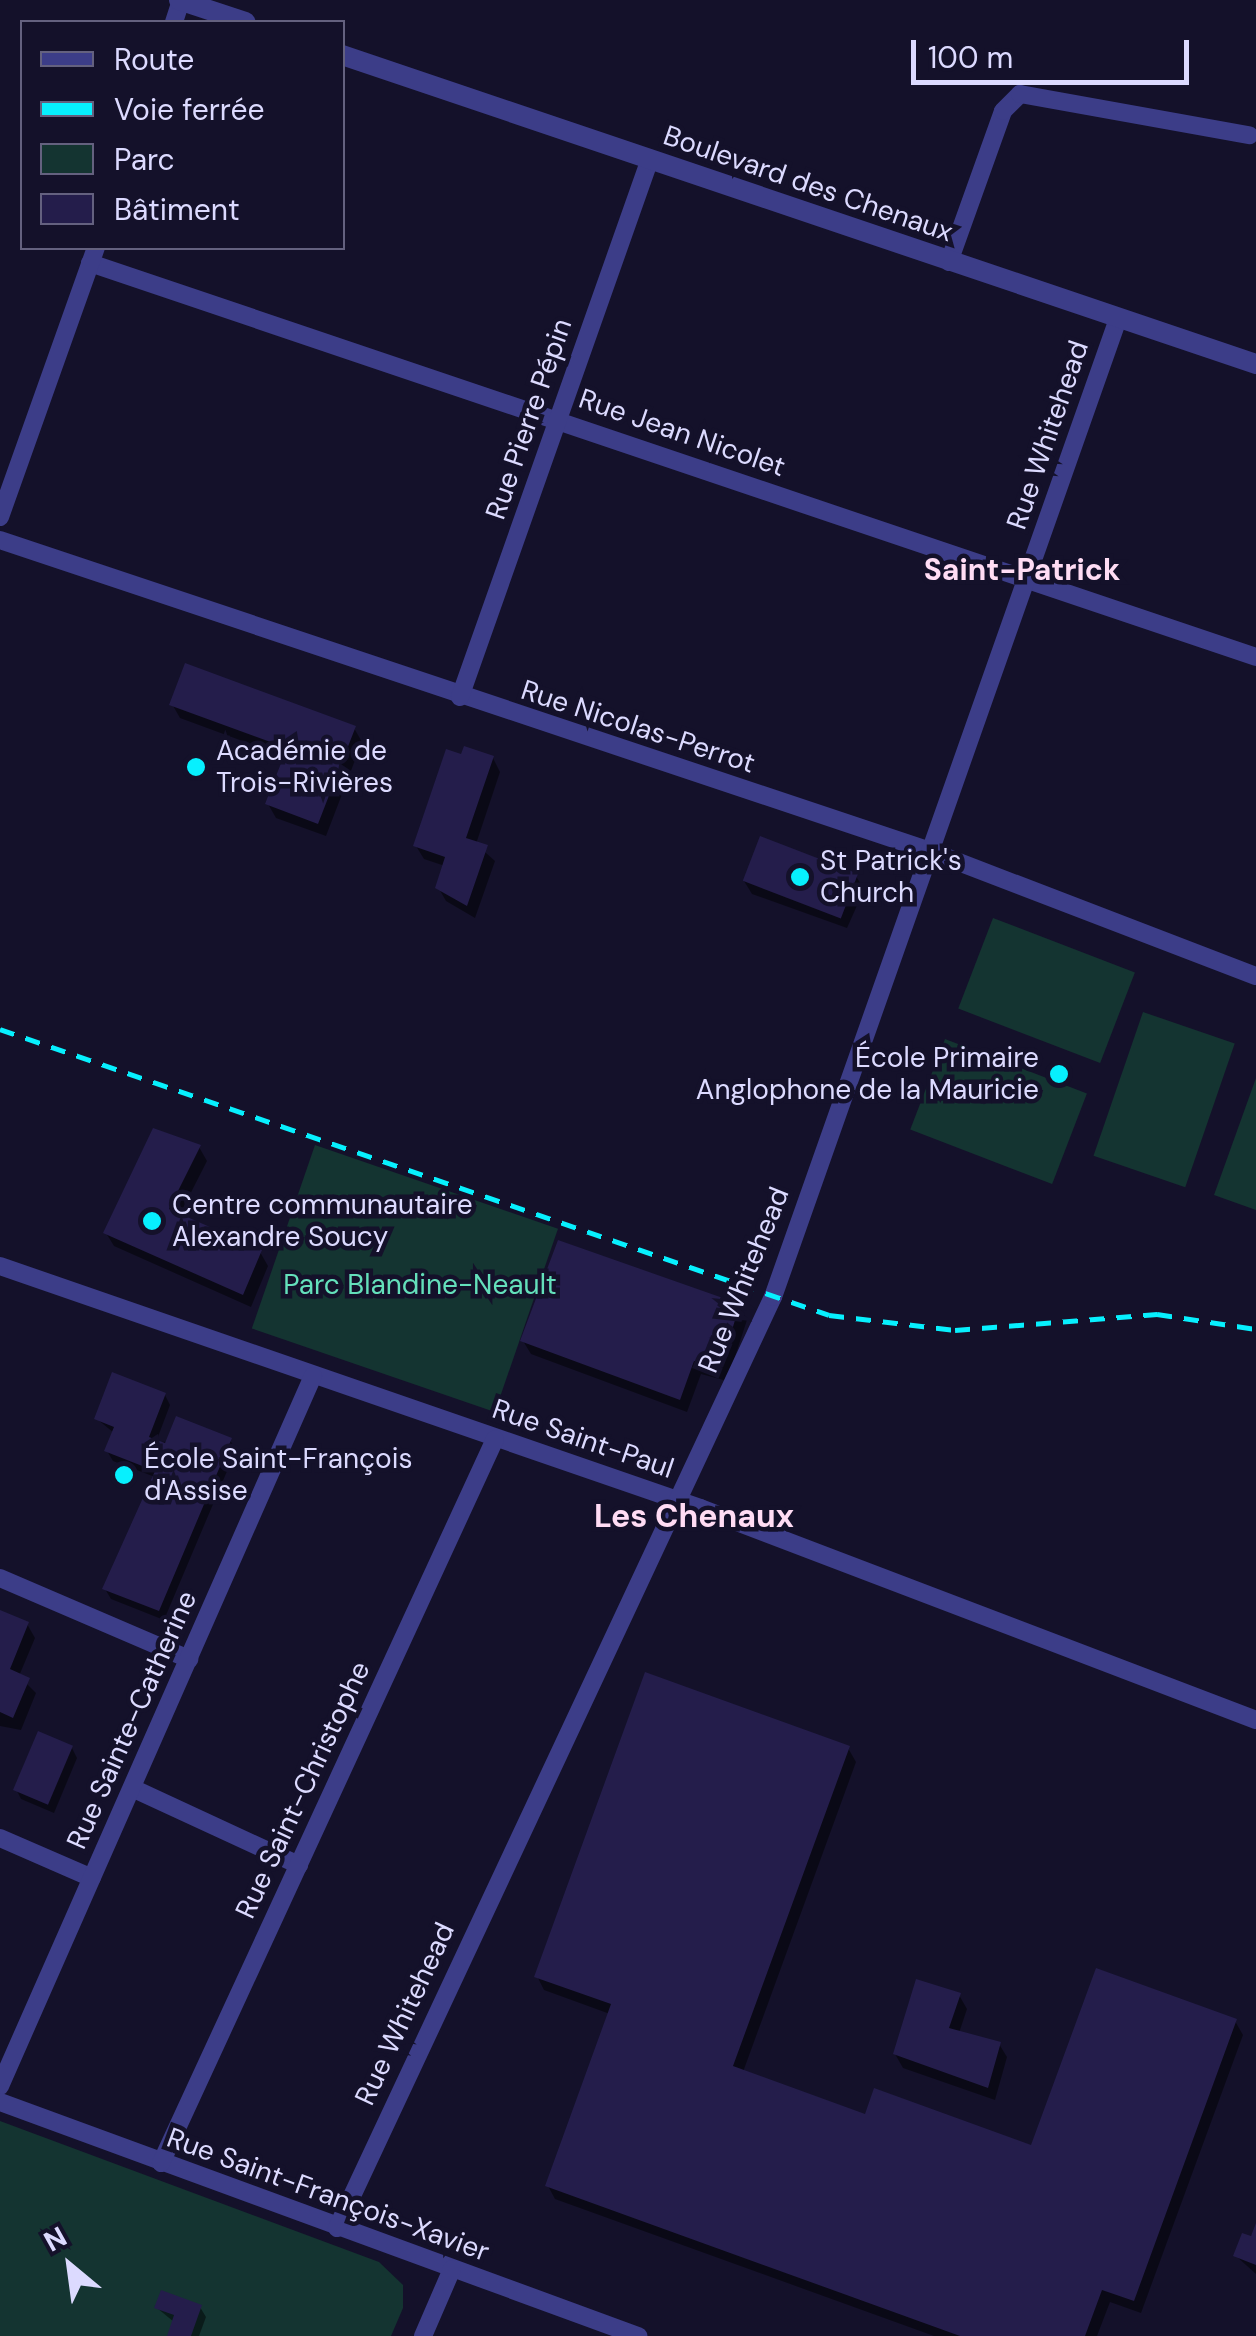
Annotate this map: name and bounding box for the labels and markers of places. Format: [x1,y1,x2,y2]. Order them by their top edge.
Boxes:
place label: Académie de Trois-Rivières [216,734,393,800]
marker: Académie de Trois-Rivières [185,756,207,778]
place label: St Patrick's Church [820,844,962,910]
marker: St Patrick's Church [789,866,811,888]
place label: École Primaire Anglophone de la Mauricie [696,1041,1039,1107]
marker: École Primaire Anglophone de la Mauricie [1048,1063,1070,1085]
place label: Centre communautaire Alexandre Soucy [172,1188,473,1254]
marker: Centre communautaire Alexandre Soucy [141,1210,163,1232]
place label: École Saint-François d'Assise [144,1442,412,1508]
marker: École Saint-François d'Assise [113,1464,135,1486]

